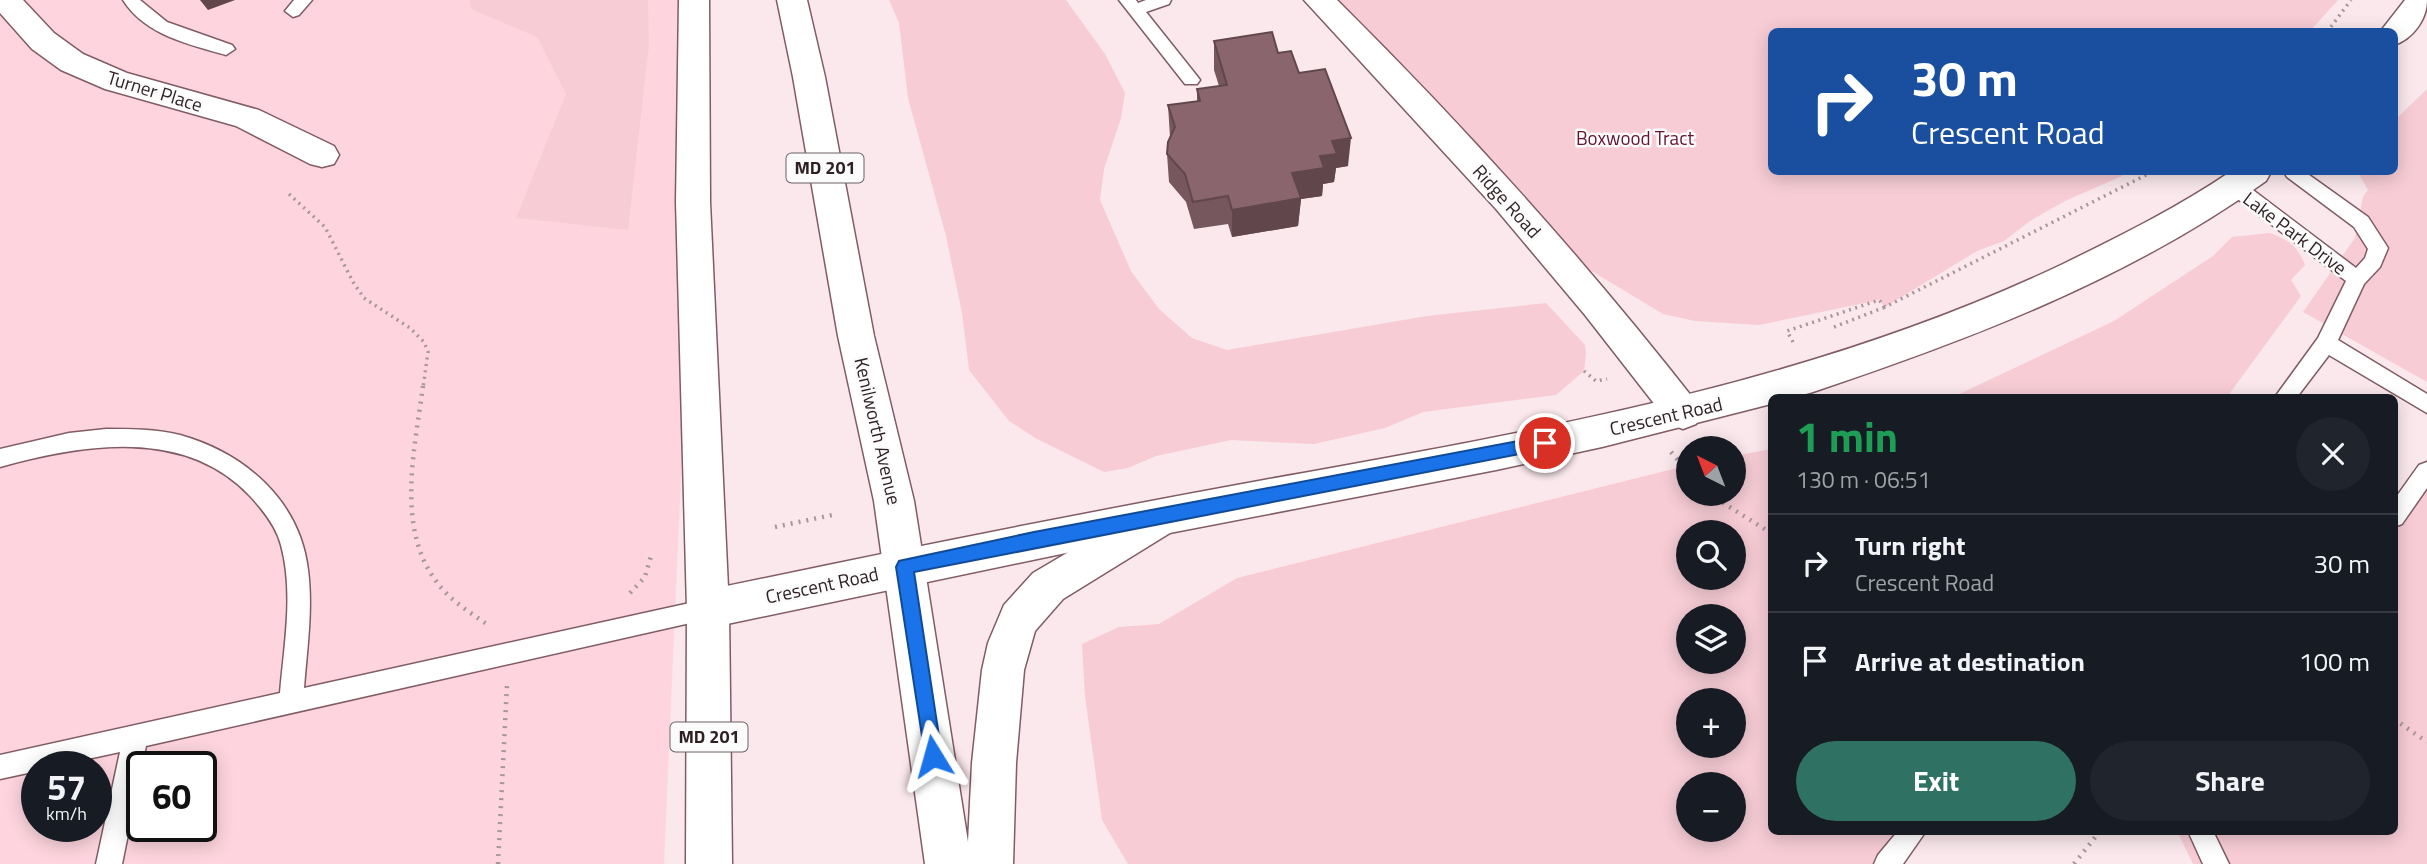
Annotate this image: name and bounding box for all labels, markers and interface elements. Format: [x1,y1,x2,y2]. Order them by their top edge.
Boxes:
text: 30 m [1911,40,2018,115]
icon: right [1796,56,1887,147]
street label: Turner Place [104,62,206,119]
text: Crescent Road [1911,108,2105,156]
park label: Boxwood Tract [1576,123,1694,152]
road number: MD 201 [786,154,864,182]
street label: Ridge Road [1466,157,1548,244]
street label: Lake Park Drive [2237,184,2353,281]
street label: Kenilworth Avenue [847,354,910,507]
street label: Crescent Road [1607,388,1725,443]
text: 1 min [1796,404,1898,468]
pin [1515,413,1575,473]
button: close [2296,417,2370,491]
icon: arrive [1526,424,1564,462]
north arrow [1676,436,1746,506]
map controls [1676,436,1746,842]
text: 130 m · 06:51 [1796,462,1931,497]
button: search [1676,520,1746,590]
text: Turn right [1855,526,1966,565]
icon: right [1796,544,1834,582]
text: 30 m [2313,544,2370,583]
street label: Crescent Road [763,558,881,611]
text: Crescent Road [1855,565,1994,600]
button: layers [1676,604,1746,674]
icon: arrive [1796,642,1834,680]
text: Arrive at destination [1855,642,2085,681]
text: 100 m [2299,642,2370,681]
button: + [1676,688,1746,758]
position arrow [896,719,970,793]
road number: MD 201 [670,722,748,752]
button: Exit [1796,741,2076,821]
button: Share [2090,741,2370,821]
speed limit sign: 60 [126,751,217,842]
text: 57 [47,760,86,814]
button: − [1676,772,1746,842]
text: km/h [46,800,87,827]

